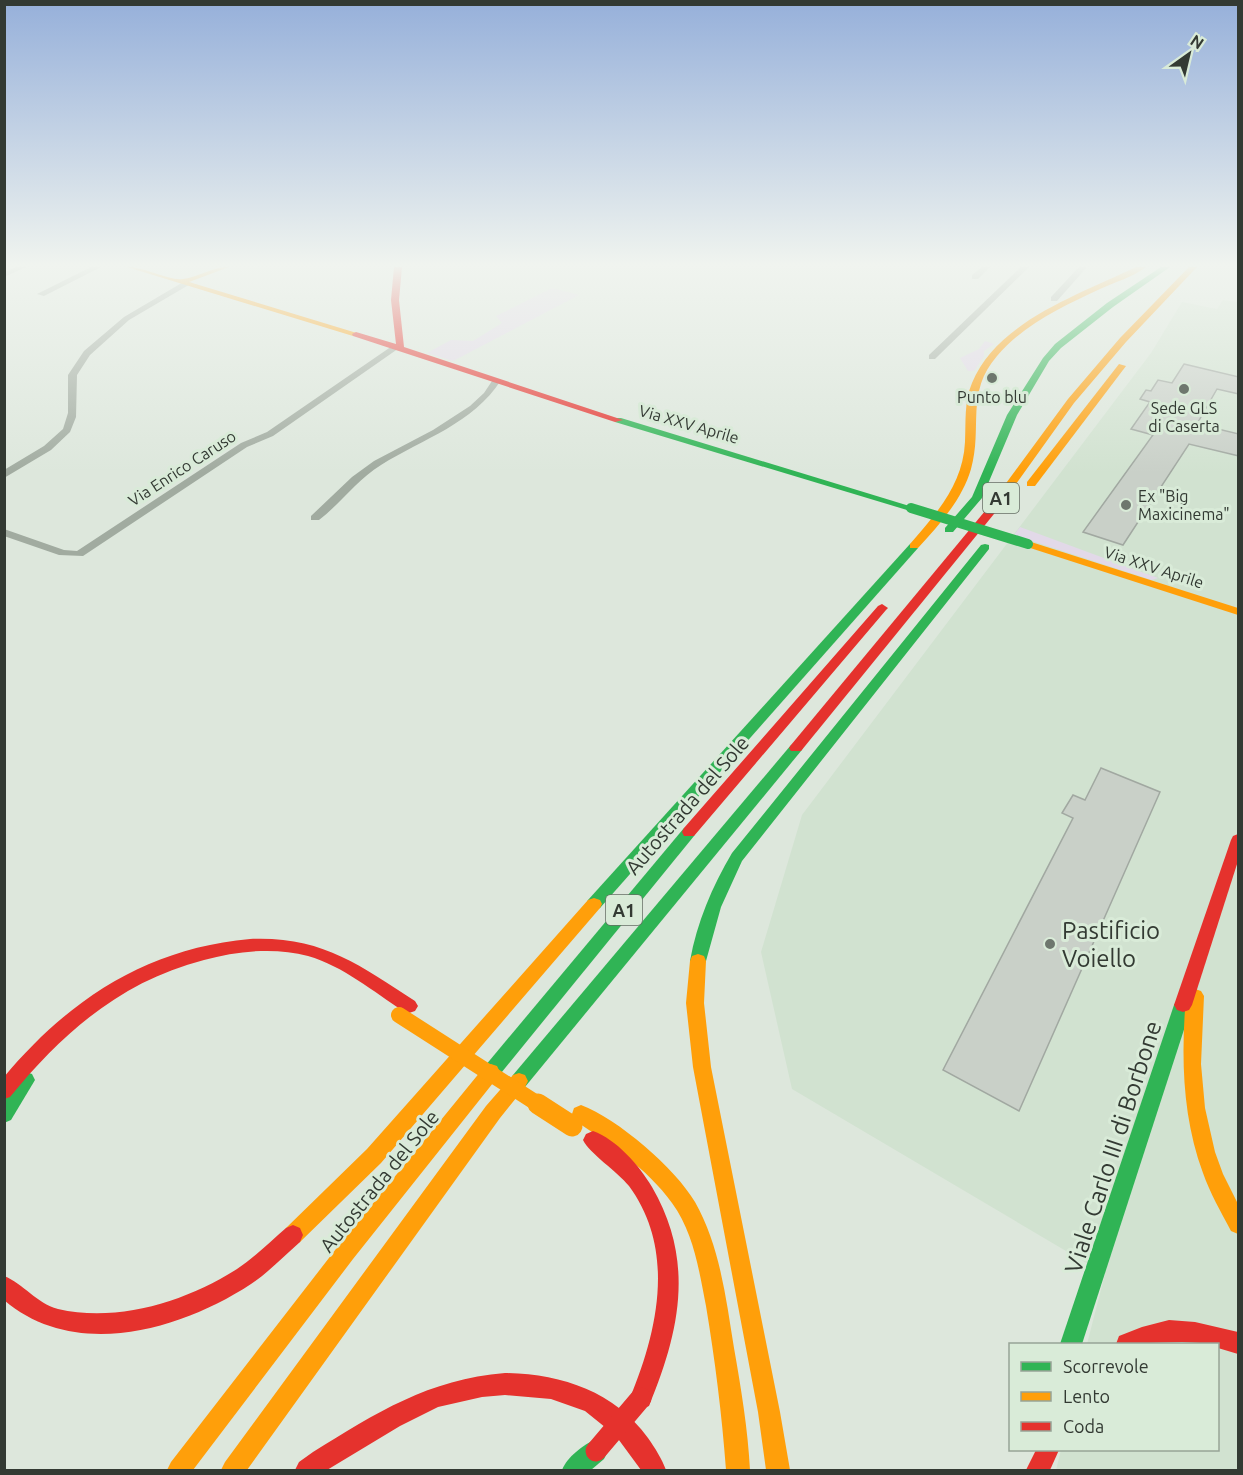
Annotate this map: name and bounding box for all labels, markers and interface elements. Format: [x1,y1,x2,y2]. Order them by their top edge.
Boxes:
north arrow [1159,24,1219,84]
text: N [1187,31,1207,52]
marker: Punto blu [985,371,999,385]
marker: Sede GLS di Caserta [1177,382,1191,396]
place label: Punto blu [957,388,1027,406]
place label: Sede GLS di Caserta [1148,399,1220,435]
street label: Via XXV Aprile [637,401,741,447]
street label: Via Enrico Caruso [125,427,239,509]
road number: A1 [983,483,1019,513]
place label: Ex "Big Maxicinema" [1138,487,1230,523]
marker: Ex "Big Maxicinema" [1119,498,1133,512]
street label: Via XXV Aprile [1102,542,1206,592]
street label: Autostrada del Sole [621,731,753,879]
road number: A1 [606,895,642,925]
place label: Pastificio Voiello [1062,917,1160,972]
marker: Pastificio Voiello [1043,937,1057,951]
street label: Viale Carlo III di Borbone [1059,1017,1167,1277]
street label: Autostrada del Sole [315,1105,443,1257]
legend [1009,1343,1219,1451]
text: Scorrevole [1063,1356,1149,1376]
text: Lento [1063,1386,1110,1406]
text: Coda [1063,1416,1104,1436]

